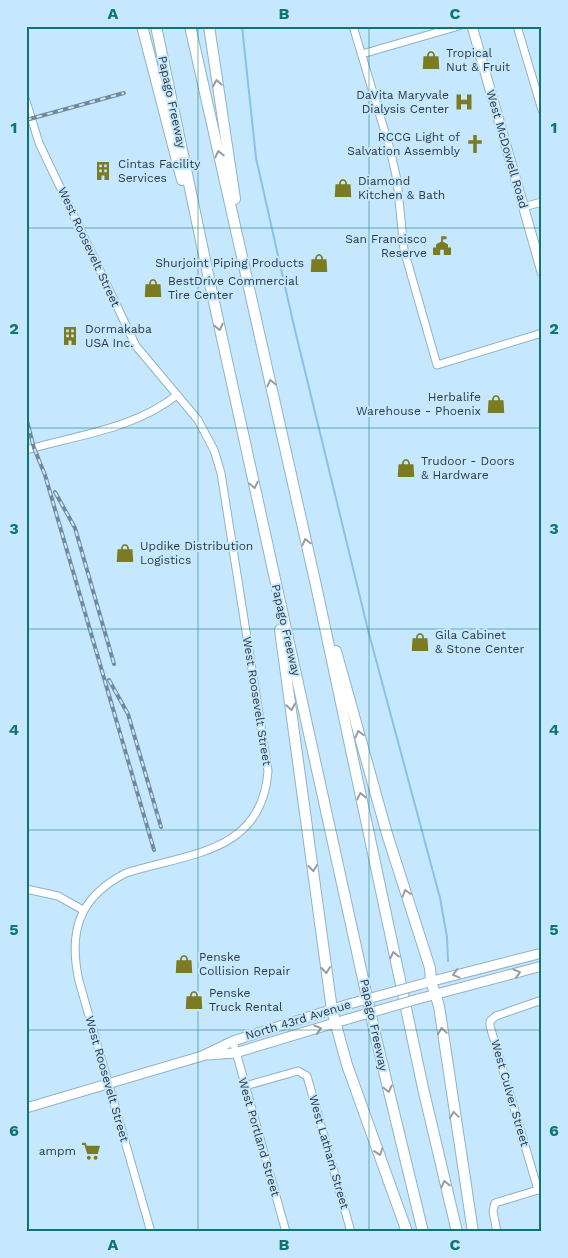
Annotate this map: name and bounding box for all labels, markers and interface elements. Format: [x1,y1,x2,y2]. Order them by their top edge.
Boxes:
text: A [108,4,119,23]
text: B [279,4,290,23]
text: C [450,4,461,23]
place label: Tropical Nut & Fruit [446,46,510,74]
shop icon: Tropical Nut & Fruit [420,49,442,71]
street label: Papago Freeway [155,55,189,150]
one-way arrow [213,79,223,88]
place label: DaVita Maryvale Dialysis Center [356,88,449,116]
street label: West McDowell Road [483,88,531,210]
hospital icon: DaVita Maryvale Dialysis Center [453,91,475,113]
text: 1 [11,118,17,137]
text: 1 [551,118,557,137]
place label: RCCG Light of Salvation Assembly [347,130,461,158]
church icon: RCCG Light of Salvation Assembly [464,133,486,155]
one-way arrow [214,150,225,159]
place label: Cintas Facility Services [118,157,201,185]
building icon: Cintas Facility Services [92,160,114,182]
place label: Diamond Kitchen & Bath [358,174,445,202]
shop icon: Diamond Kitchen & Bath [332,177,354,199]
street label: West Roosevelt Street [55,185,123,309]
place label: San Francisco Reserve [345,232,427,260]
public building icon: San Francisco Reserve [431,235,453,257]
shop icon: Shurjoint Piping Products [308,252,330,274]
place label: Shurjoint Piping Products [155,256,304,270]
place label: BestDrive Commercial Tire Center [168,274,299,302]
shop icon: BestDrive Commercial Tire Center [142,277,164,299]
text: 2 [9,319,19,338]
text: 2 [549,319,559,338]
place label: Dormakaba USA Inc. [85,322,152,350]
one-way arrow [214,322,224,331]
building icon: Dormakaba USA Inc. [59,325,81,347]
one-way arrow [266,379,277,388]
place label: Herbalife Warehouse - Phoenix [356,390,481,418]
shop icon: Herbalife Warehouse - Phoenix [485,393,507,415]
place label: Trudoor - Doors & Hardware [421,454,515,482]
shop icon: Trudoor - Doors & Hardware [395,457,417,479]
one-way arrow [248,481,259,490]
text: 3 [9,519,19,538]
text: 3 [549,519,559,538]
one-way arrow [301,538,312,546]
place label: Updike Distribution Logistics [140,539,253,567]
shop icon: Updike Distribution Logistics [114,542,136,564]
street label: Papago Freeway [269,583,304,678]
place label: Gila Cabinet & Stone Center [435,628,524,656]
shop icon: Gila Cabinet & Stone Center [409,631,431,653]
street label: West Roosevelt Street [240,635,274,767]
one-way arrow [285,704,296,712]
text: 4 [9,720,19,739]
text: 4 [549,720,559,739]
one-way arrow [354,729,365,738]
one-way arrow [356,792,366,801]
one-way arrow [307,865,318,873]
one-way arrow [401,889,411,897]
text: 5 [9,920,19,939]
text: 5 [549,920,559,939]
place label: Penske Collision Repair [199,950,290,978]
one-way arrow [389,951,400,960]
shop icon: Penske Collision Repair [173,953,195,975]
one-way arrow [320,966,331,974]
one-way arrow [512,968,520,978]
one-way arrow [452,969,460,979]
street label: Papago Freeway [357,978,391,1073]
place label: Penske Truck Rental [209,986,283,1014]
shop icon: Penske Truck Rental [183,989,205,1011]
street label: North 43rd Avenue [244,997,353,1043]
street label: West Roosevelt Street [82,1014,132,1144]
one-way arrow [313,1025,321,1035]
one-way arrow [437,1027,448,1035]
street label: West Culver Street [488,1038,532,1148]
street label: West Portland Street [235,1076,283,1198]
one-way arrow [382,1084,393,1093]
street label: West Latham Street [306,1093,352,1211]
one-way arrow [449,1110,460,1118]
text: 6 [9,1121,19,1140]
text: 6 [549,1121,559,1140]
supermarket icon: ampm [80,1140,102,1162]
place label: ampm [39,1144,76,1158]
one-way arrow [373,1148,383,1156]
one-way arrow [440,1180,451,1189]
text: A [108,1235,119,1254]
text: B [279,1235,290,1254]
text: C [450,1235,461,1254]

